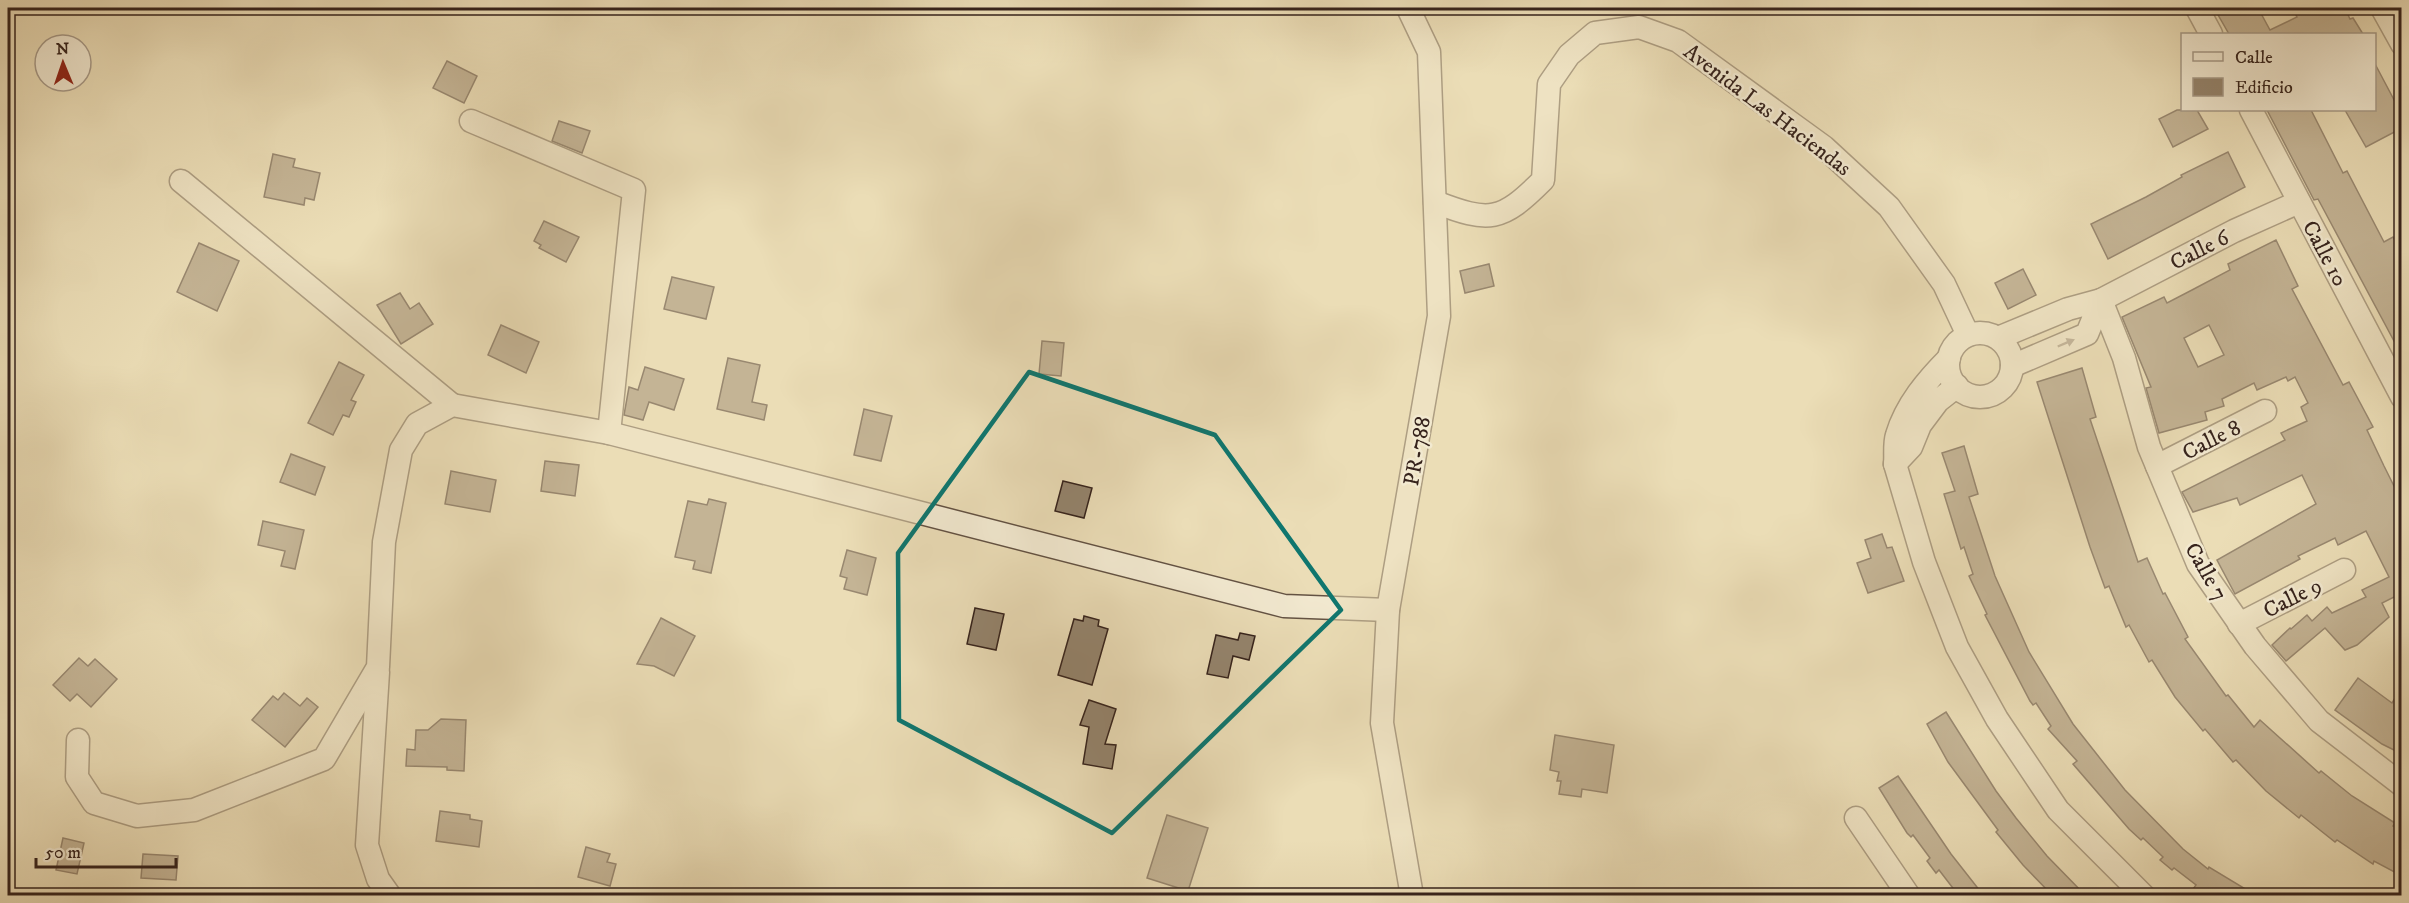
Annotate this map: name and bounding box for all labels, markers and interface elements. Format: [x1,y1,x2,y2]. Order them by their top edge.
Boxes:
north arrow [33,33,93,93]
legend [2181,33,2376,111]
street label: Avenida Las Haciendas [1678,38,1856,182]
text: N [56,39,69,59]
text: Calle [2235,47,2273,69]
text: Edificio [2235,77,2293,99]
street label: Calle 10 [2296,216,2353,291]
street label: Calle 6 [2166,223,2235,277]
one-way arrow [2057,338,2075,347]
street label: PR-788 [1398,414,1437,488]
street label: Calle 8 [2178,414,2245,466]
street label: Calle 7 [2178,538,2233,606]
street label: Calle 9 [2259,572,2326,624]
scale bar [36,831,176,869]
text: 50 m [45,842,81,864]

